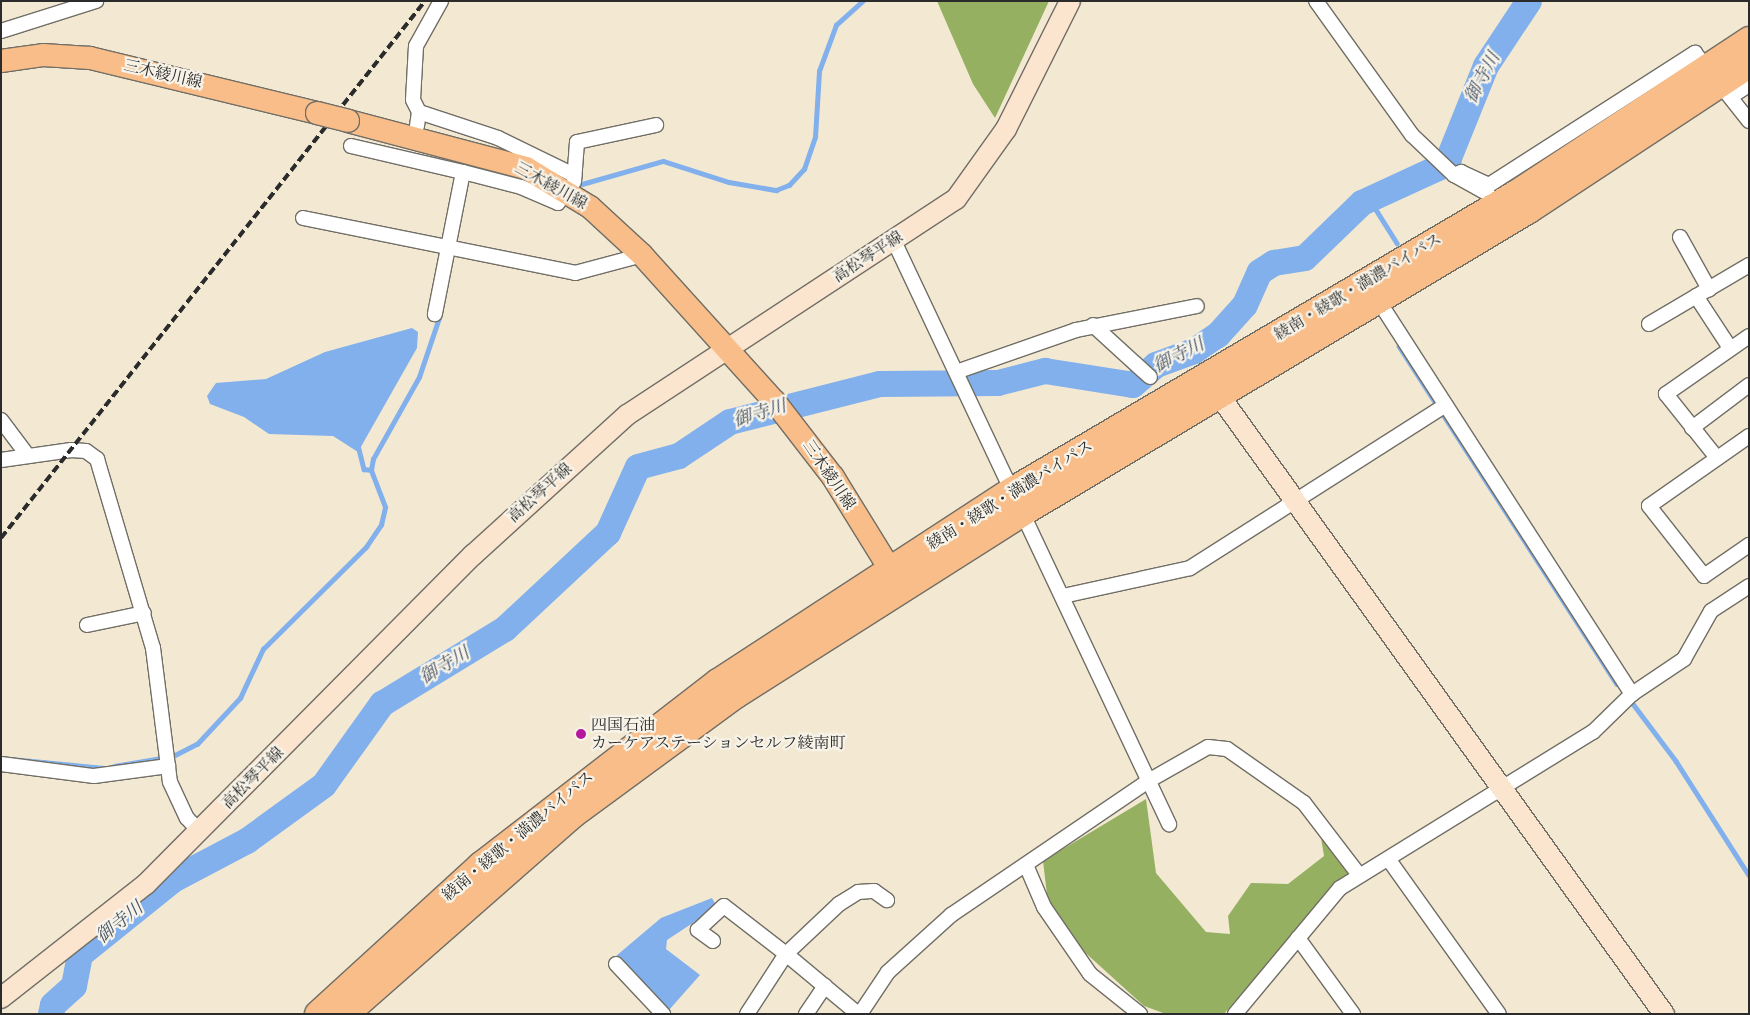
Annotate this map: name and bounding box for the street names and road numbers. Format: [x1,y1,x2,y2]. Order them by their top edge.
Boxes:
street label: 三木綾川線 [122,56,204,92]
street label: 三木綾川線 [511,158,591,214]
street label: 高松琴平線 [829,227,907,287]
street label: 綾南・綾歌・満濃バイパス [1271,229,1445,345]
street label: 三木綾川線 [799,436,859,514]
street label: 綾南・綾歌・満濃バイパス [924,436,1096,554]
street label: 高松琴平線 [504,459,576,527]
street label: 高松琴平線 [218,743,288,813]
street label: 綾南・綾歌・満濃バイパス [438,767,598,905]

